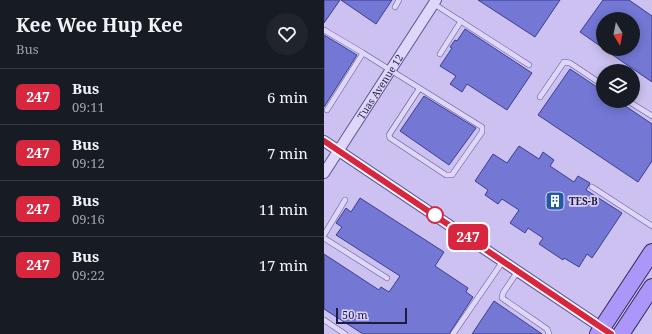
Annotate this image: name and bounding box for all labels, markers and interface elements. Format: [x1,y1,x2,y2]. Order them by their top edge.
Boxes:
text: Kee Wee Hup Kee [16,12,183,38]
north arrow [596,12,640,56]
map controls [596,12,640,108]
button: heart [266,13,308,55]
text: Bus [16,40,39,58]
street label: Tuas Avenue 12 [354,51,406,122]
button: layers [596,64,640,108]
text: Bus [72,78,99,98]
text: 247 [26,87,50,106]
text: 6 min [267,87,308,107]
text: 09:11 [72,98,105,116]
text: Bus [72,134,99,154]
text: 247 [26,143,50,162]
text: 7 min [267,143,308,163]
text: 09:12 [72,154,105,172]
text: Bus [72,190,99,210]
building icon: TES-B [544,190,566,212]
place label: TES-B [569,194,598,208]
text: 247 [26,199,50,218]
text: 11 min [259,199,308,219]
unlabelled marker [426,206,444,224]
text: 09:16 [72,210,105,228]
line badge: 247 [445,224,491,250]
text: 247 [456,227,480,246]
text: Bus [72,246,99,266]
text: 247 [26,255,50,274]
text: 17 min [259,255,308,275]
text: 09:22 [72,266,105,284]
scale bar [336,306,407,325]
text: 50 m [342,307,368,322]

